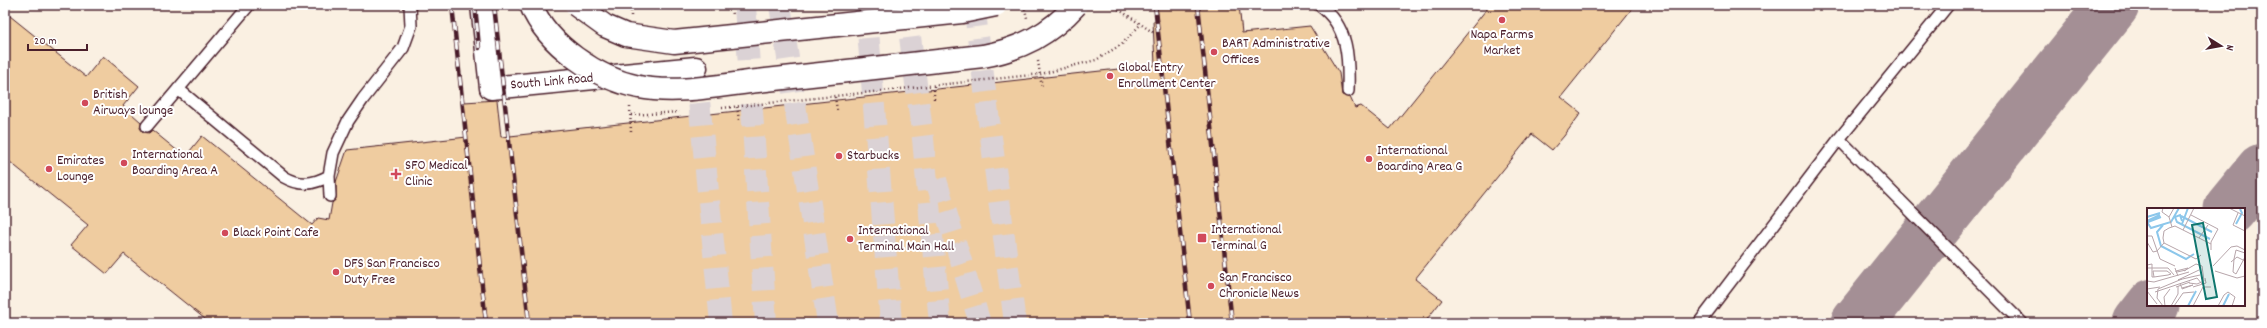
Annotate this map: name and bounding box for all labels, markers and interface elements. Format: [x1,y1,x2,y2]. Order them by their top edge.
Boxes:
marker: Napa Farms Market [1497,15,1507,25]
place label: Napa Farms Market [1470,25,1534,61]
scale bar [28,26,87,52]
north arrow [2201,26,2241,66]
text: 20 m [34,33,57,50]
place label: BART Administrative Offices [1222,34,1330,70]
text: N [2220,43,2237,52]
marker: BART Administrative Offices [1209,47,1219,57]
place label: Global Entry Enrollment Center [1118,58,1216,94]
street label: South Link Road [510,68,594,96]
marker: Global Entry Enrollment Center [1105,71,1115,81]
place label: British Airways lounge [93,85,173,121]
marker: British Airways lounge [80,98,90,108]
place label: International Boarding Area G [1377,141,1462,177]
place label: International Boarding Area A [132,145,218,181]
place label: Starbucks [847,146,900,166]
place label: Emirates Lounge [57,151,105,187]
marker: Starbucks [834,151,844,161]
marker: International Boarding Area G [1364,154,1374,164]
place label: SFO Medical Clinic [405,156,468,192]
marker: International Boarding Area A [119,158,129,168]
marker: Emirates Lounge [44,164,54,174]
marker: SFO Medical Clinic [390,168,402,180]
inset map [2147,208,2245,306]
place label: International Terminal G [1211,220,1282,256]
place label: International Terminal Main Hall [858,221,955,257]
place label: Black Point Cafe [233,223,319,243]
marker: Black Point Cafe [220,228,230,238]
marker: International Terminal G [1196,232,1208,244]
marker: International Terminal Main Hall [845,234,855,244]
place label: DFS San Francisco Duty Free [344,254,440,290]
marker: DFS San Francisco Duty Free [331,267,341,277]
place label: San Francisco Chronicle News [1219,268,1299,304]
marker: San Francisco Chronicle News [1206,281,1216,291]

